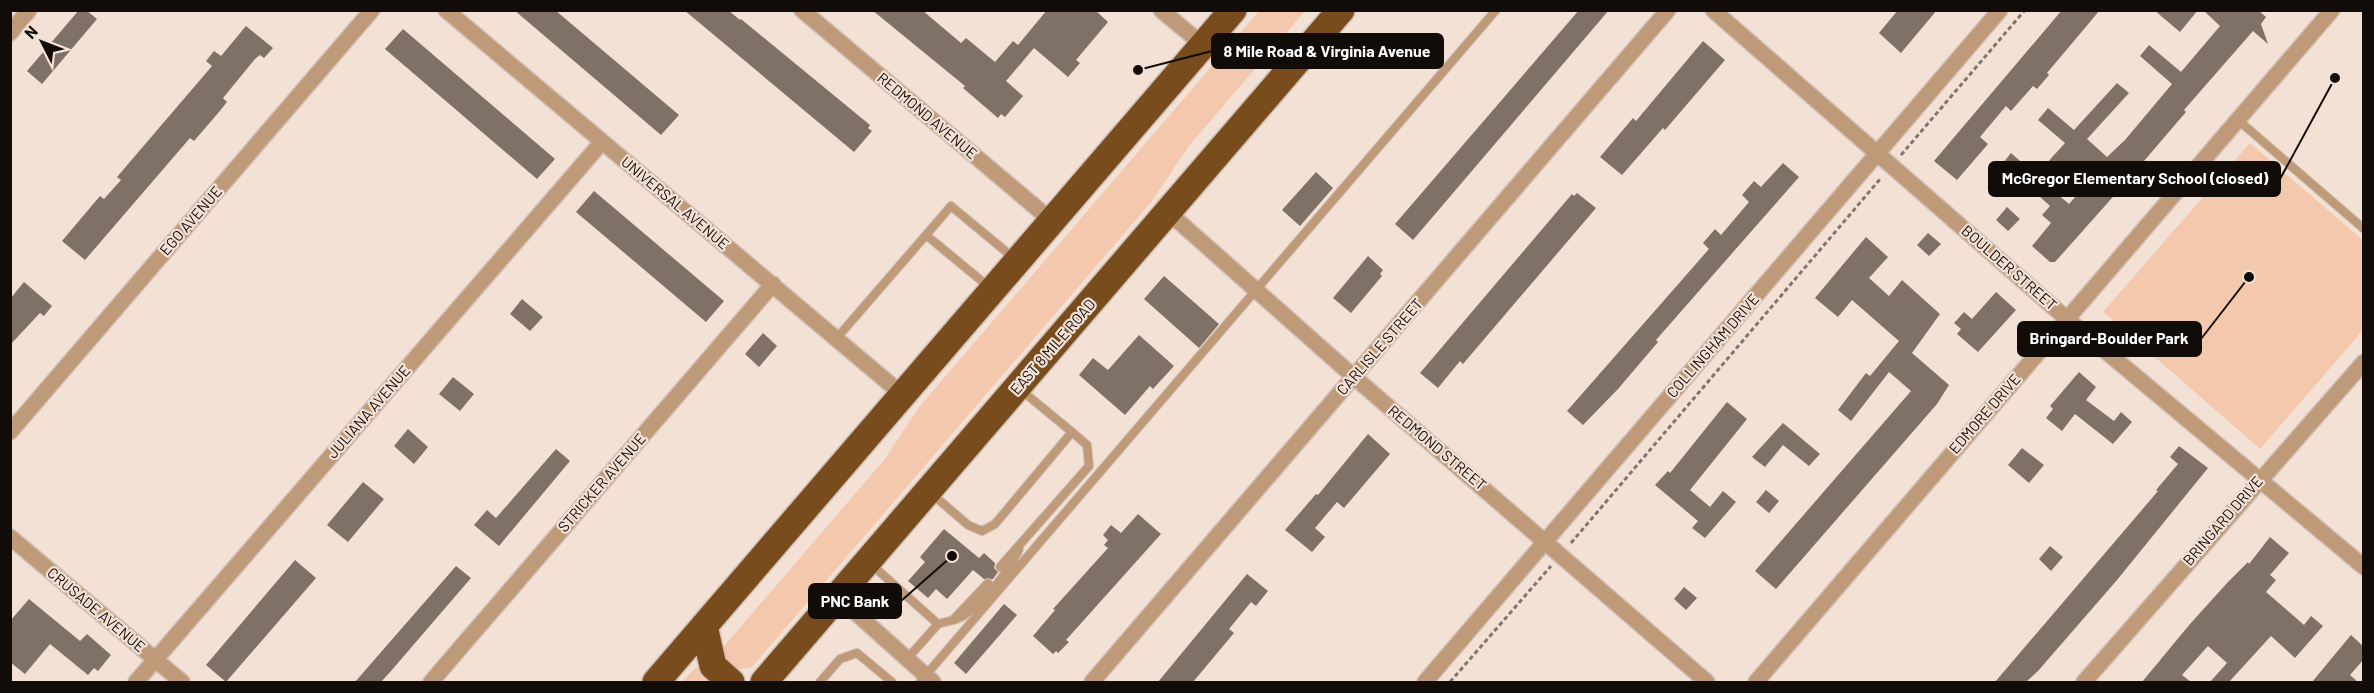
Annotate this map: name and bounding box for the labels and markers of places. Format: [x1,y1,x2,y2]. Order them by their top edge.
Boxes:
callout: 8 Mile Road & Virginia Avenue [1212,34,1443,68]
callout: McGregor Elementary School (closed) [1989,162,2280,196]
callout: Bringard-Boulder Park [2018,322,2201,356]
callout: PNC Bank [809,584,901,618]

